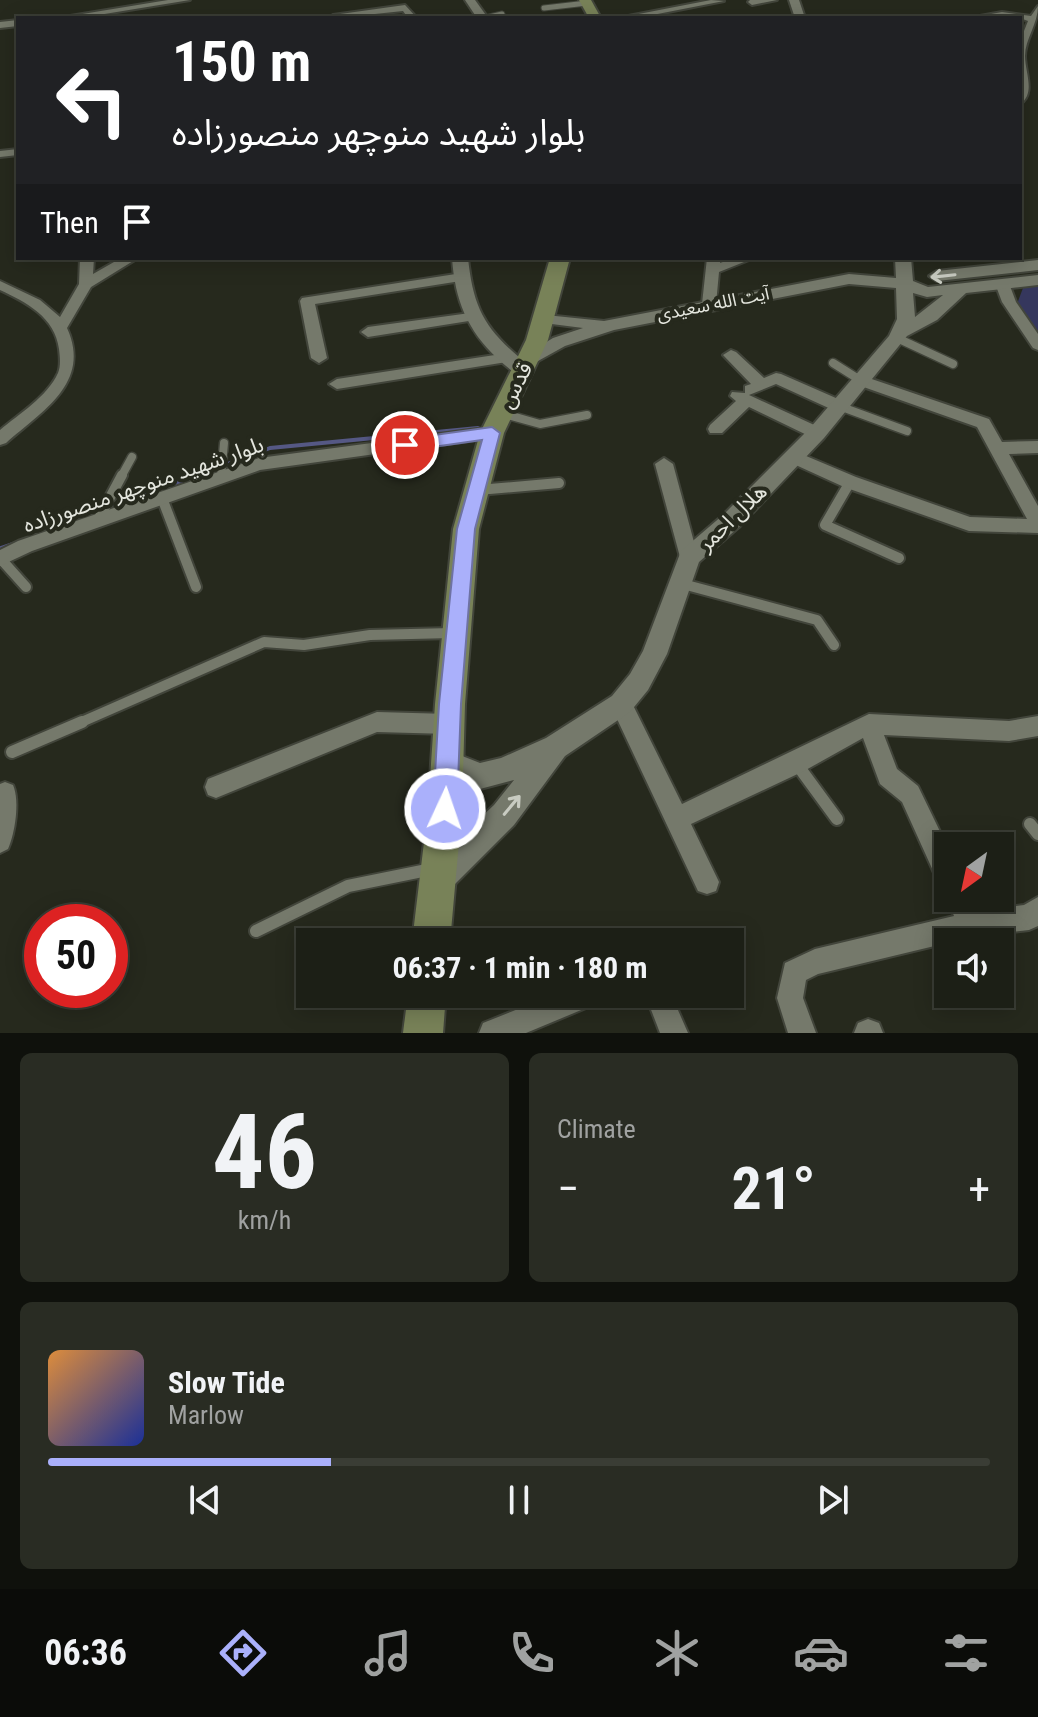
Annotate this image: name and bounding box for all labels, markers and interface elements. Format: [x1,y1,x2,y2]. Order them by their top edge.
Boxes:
text: 150 m [172,29,311,95]
icon: left [40,48,144,152]
text: بلوار شهید منوچهر منصورزاده [172,112,585,154]
icon: arrive [115,200,159,244]
text: Then [40,205,99,240]
one-way arrow [930,268,957,283]
street label: آیت الله سعیدی [655,282,772,326]
street label: قدس [493,358,538,412]
pin [371,411,439,479]
icon: arrive [383,423,427,467]
street label: بلوار شهید منوچهر منصورزاده [20,432,267,539]
street label: هلال احمر [692,479,772,557]
position arrow [403,767,487,851]
one-way arrow [503,795,520,816]
north arrow [934,832,1014,912]
map controls [934,832,1014,1008]
speed limit sign: 50 [24,904,128,1008]
button: sound [934,928,1014,1008]
text: 06:37 · 1 min · 180 m [393,950,647,985]
text: 46 [212,1092,317,1213]
text: Climate [557,1114,636,1144]
text: 21° [732,1153,816,1224]
text: − [557,1163,579,1215]
text: + [968,1163,990,1215]
text: km/h [238,1205,291,1235]
text: Slow Tide [168,1365,285,1400]
text: Marlow [168,1400,244,1430]
icon: previous [183,1478,227,1522]
icon: pause [497,1478,541,1522]
icon: next [811,1478,855,1522]
icon: directions [215,1625,271,1681]
icon: music [360,1625,416,1681]
icon: phone [504,1625,560,1681]
icon: climate [649,1625,705,1681]
icon: car [793,1625,849,1681]
icon: filters [938,1625,994,1681]
text: 06:36 [44,1632,127,1674]

